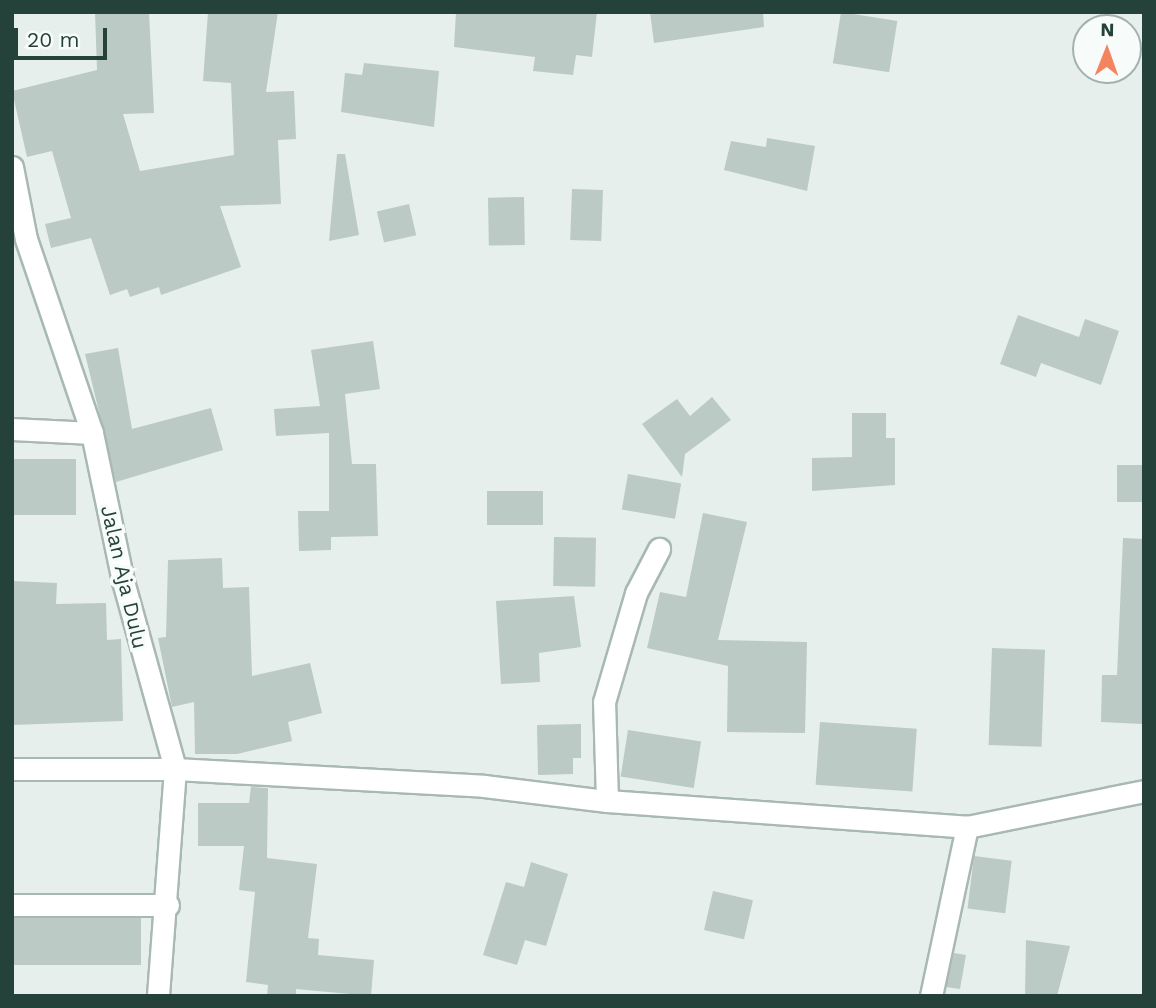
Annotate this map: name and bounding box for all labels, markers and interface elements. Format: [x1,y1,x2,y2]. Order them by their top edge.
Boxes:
scale bar [18,14,110,58]
north arrow [1072,14,1142,84]
text: N [1100,18,1115,41]
text: 20 m [27,27,79,52]
street label: Jalan Aja Dulu [95,502,153,652]

